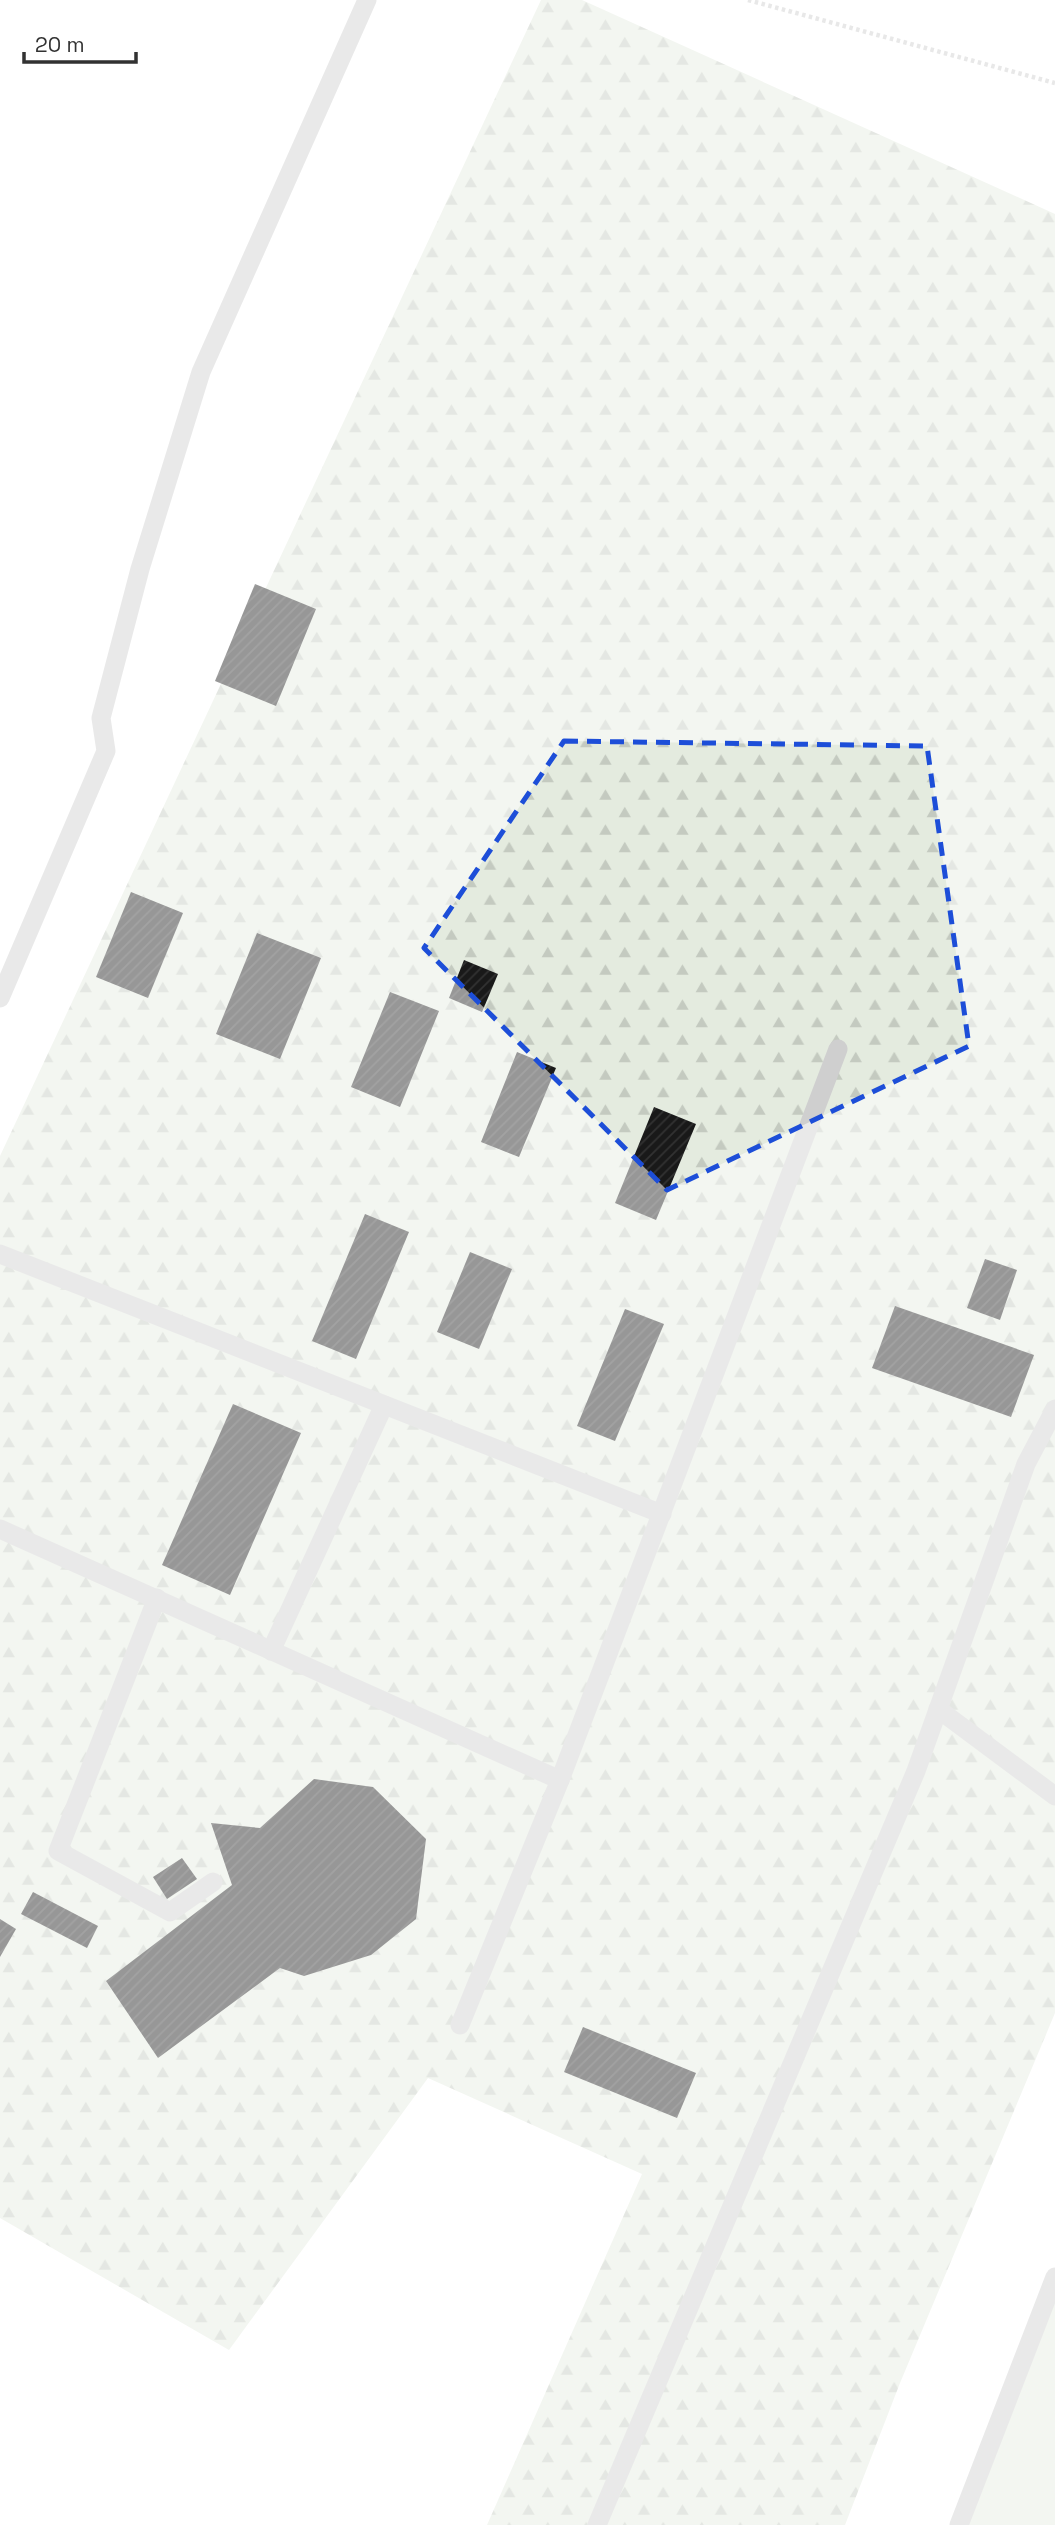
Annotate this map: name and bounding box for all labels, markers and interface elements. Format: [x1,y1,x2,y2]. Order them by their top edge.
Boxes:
scale bar [24,21,136,65]
text: 20 m [35,31,85,58]

